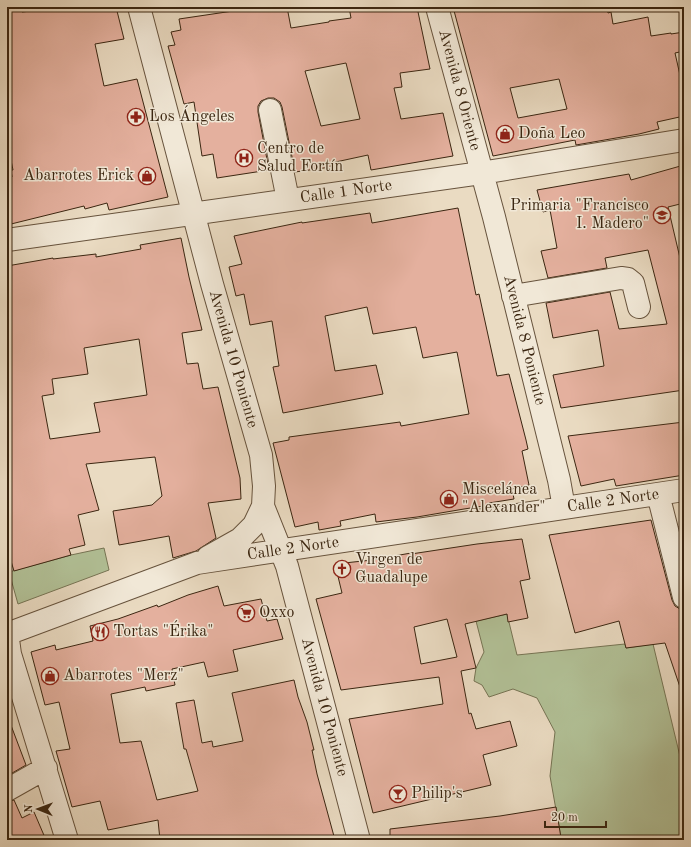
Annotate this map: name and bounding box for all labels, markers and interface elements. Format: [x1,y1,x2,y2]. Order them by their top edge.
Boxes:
street label: Avenida 8 Oriente [435,28,483,152]
place label: Los Ángeles [149,105,235,125]
pharmacy icon: Los Ángeles [126,107,146,127]
shop icon: Doña Leo [495,124,515,144]
place label: Doña Leo [518,126,586,142]
place label: Centro de Salud Fortín [257,141,344,175]
hospital icon: Centro de Salud Fortín [234,148,254,168]
shop icon: Abarrotes Erick [137,166,157,186]
place label: Abarrotes Erick [23,168,134,184]
street label: Calle 1 Norte [299,178,393,206]
place label: Primaria "Francisco I. Madero" [510,198,649,232]
school or university icon: Primaria "Francisco I. Madero" [652,205,672,225]
street label: Avenida 8 Poniente [500,273,548,407]
street label: Avenida 10 Poniente [206,288,260,430]
place label: Miscelánea "Alexander" [462,482,546,516]
street label: Calle 2 Norte [566,487,660,515]
shop icon: Miscelánea "Alexander" [439,489,459,509]
street label: Calle 2 Norte [246,535,340,563]
place label: Virgen de Guadalupe [355,552,428,586]
church icon: Virgen de Guadalupe [332,559,352,579]
supermarket icon: Oxxo [236,603,256,623]
place label: Oxxo [259,605,294,621]
place label: Tortas "Érika" [113,620,214,640]
restaurant icon: Tortas "Érika" [90,622,110,642]
street label: Avenida 10 Poniente [298,636,350,778]
shop icon: Abarrotes "Merz" [40,666,60,686]
place label: Abarrotes "Merz" [63,668,184,684]
bar icon: Philip's [388,784,408,804]
place label: Philip's [411,786,463,802]
north arrow [18,789,58,829]
scale bar [545,803,606,829]
text: N [24,804,35,813]
text: 20 m [551,812,578,824]

